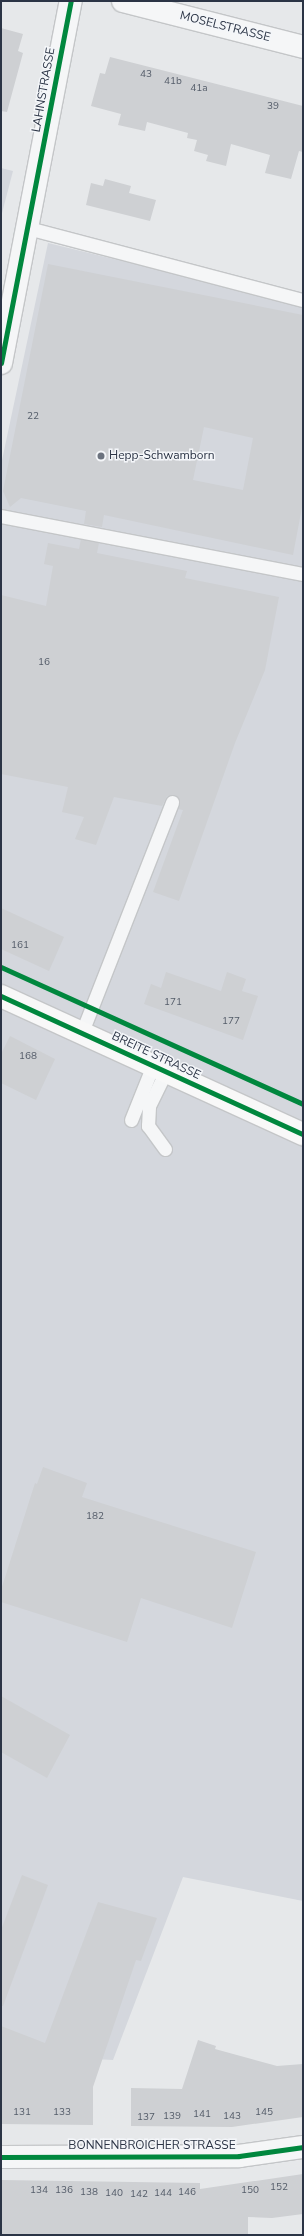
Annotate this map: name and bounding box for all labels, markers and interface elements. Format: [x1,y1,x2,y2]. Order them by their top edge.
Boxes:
street label: MOSELSTRASSE [178,9,272,45]
street label: LAHNSTRASSE [29,47,59,133]
house number: 43 [140,69,152,81]
house number: 41b [164,76,182,88]
house number: 41a [190,83,208,95]
house number: 39 [267,101,279,113]
house number: 22 [27,411,39,423]
place label: Hepp-Schwamborn [109,449,215,463]
marker: Hepp-Schwamborn [96,451,106,461]
house number: 16 [38,657,50,669]
house number: 161 [11,940,29,952]
house number: 171 [164,997,182,1009]
house number: 177 [222,1016,240,1028]
street label: BREITE STRASSE [109,1029,203,1083]
house number: 168 [19,1051,37,1063]
house number: 182 [86,1511,104,1523]
house number: 131 [13,2107,31,2119]
house number: 133 [53,2107,71,2119]
house number: 145 [255,2107,273,2119]
house number: 141 [193,2109,211,2121]
house number: 139 [163,2111,181,2123]
house number: 143 [223,2111,241,2123]
house number: 137 [137,2112,155,2124]
street label: BONNENBROICHER STRASSE [68,2139,236,2153]
house number: 152 [270,2182,288,2194]
house number: 134 [30,2185,48,2197]
house number: 136 [55,2185,73,2197]
house number: 150 [241,2185,259,2197]
house number: 138 [80,2187,98,2199]
house number: 146 [178,2187,196,2199]
house number: 140 [105,2188,123,2200]
house number: 144 [154,2188,172,2200]
house number: 142 [130,2189,148,2201]

